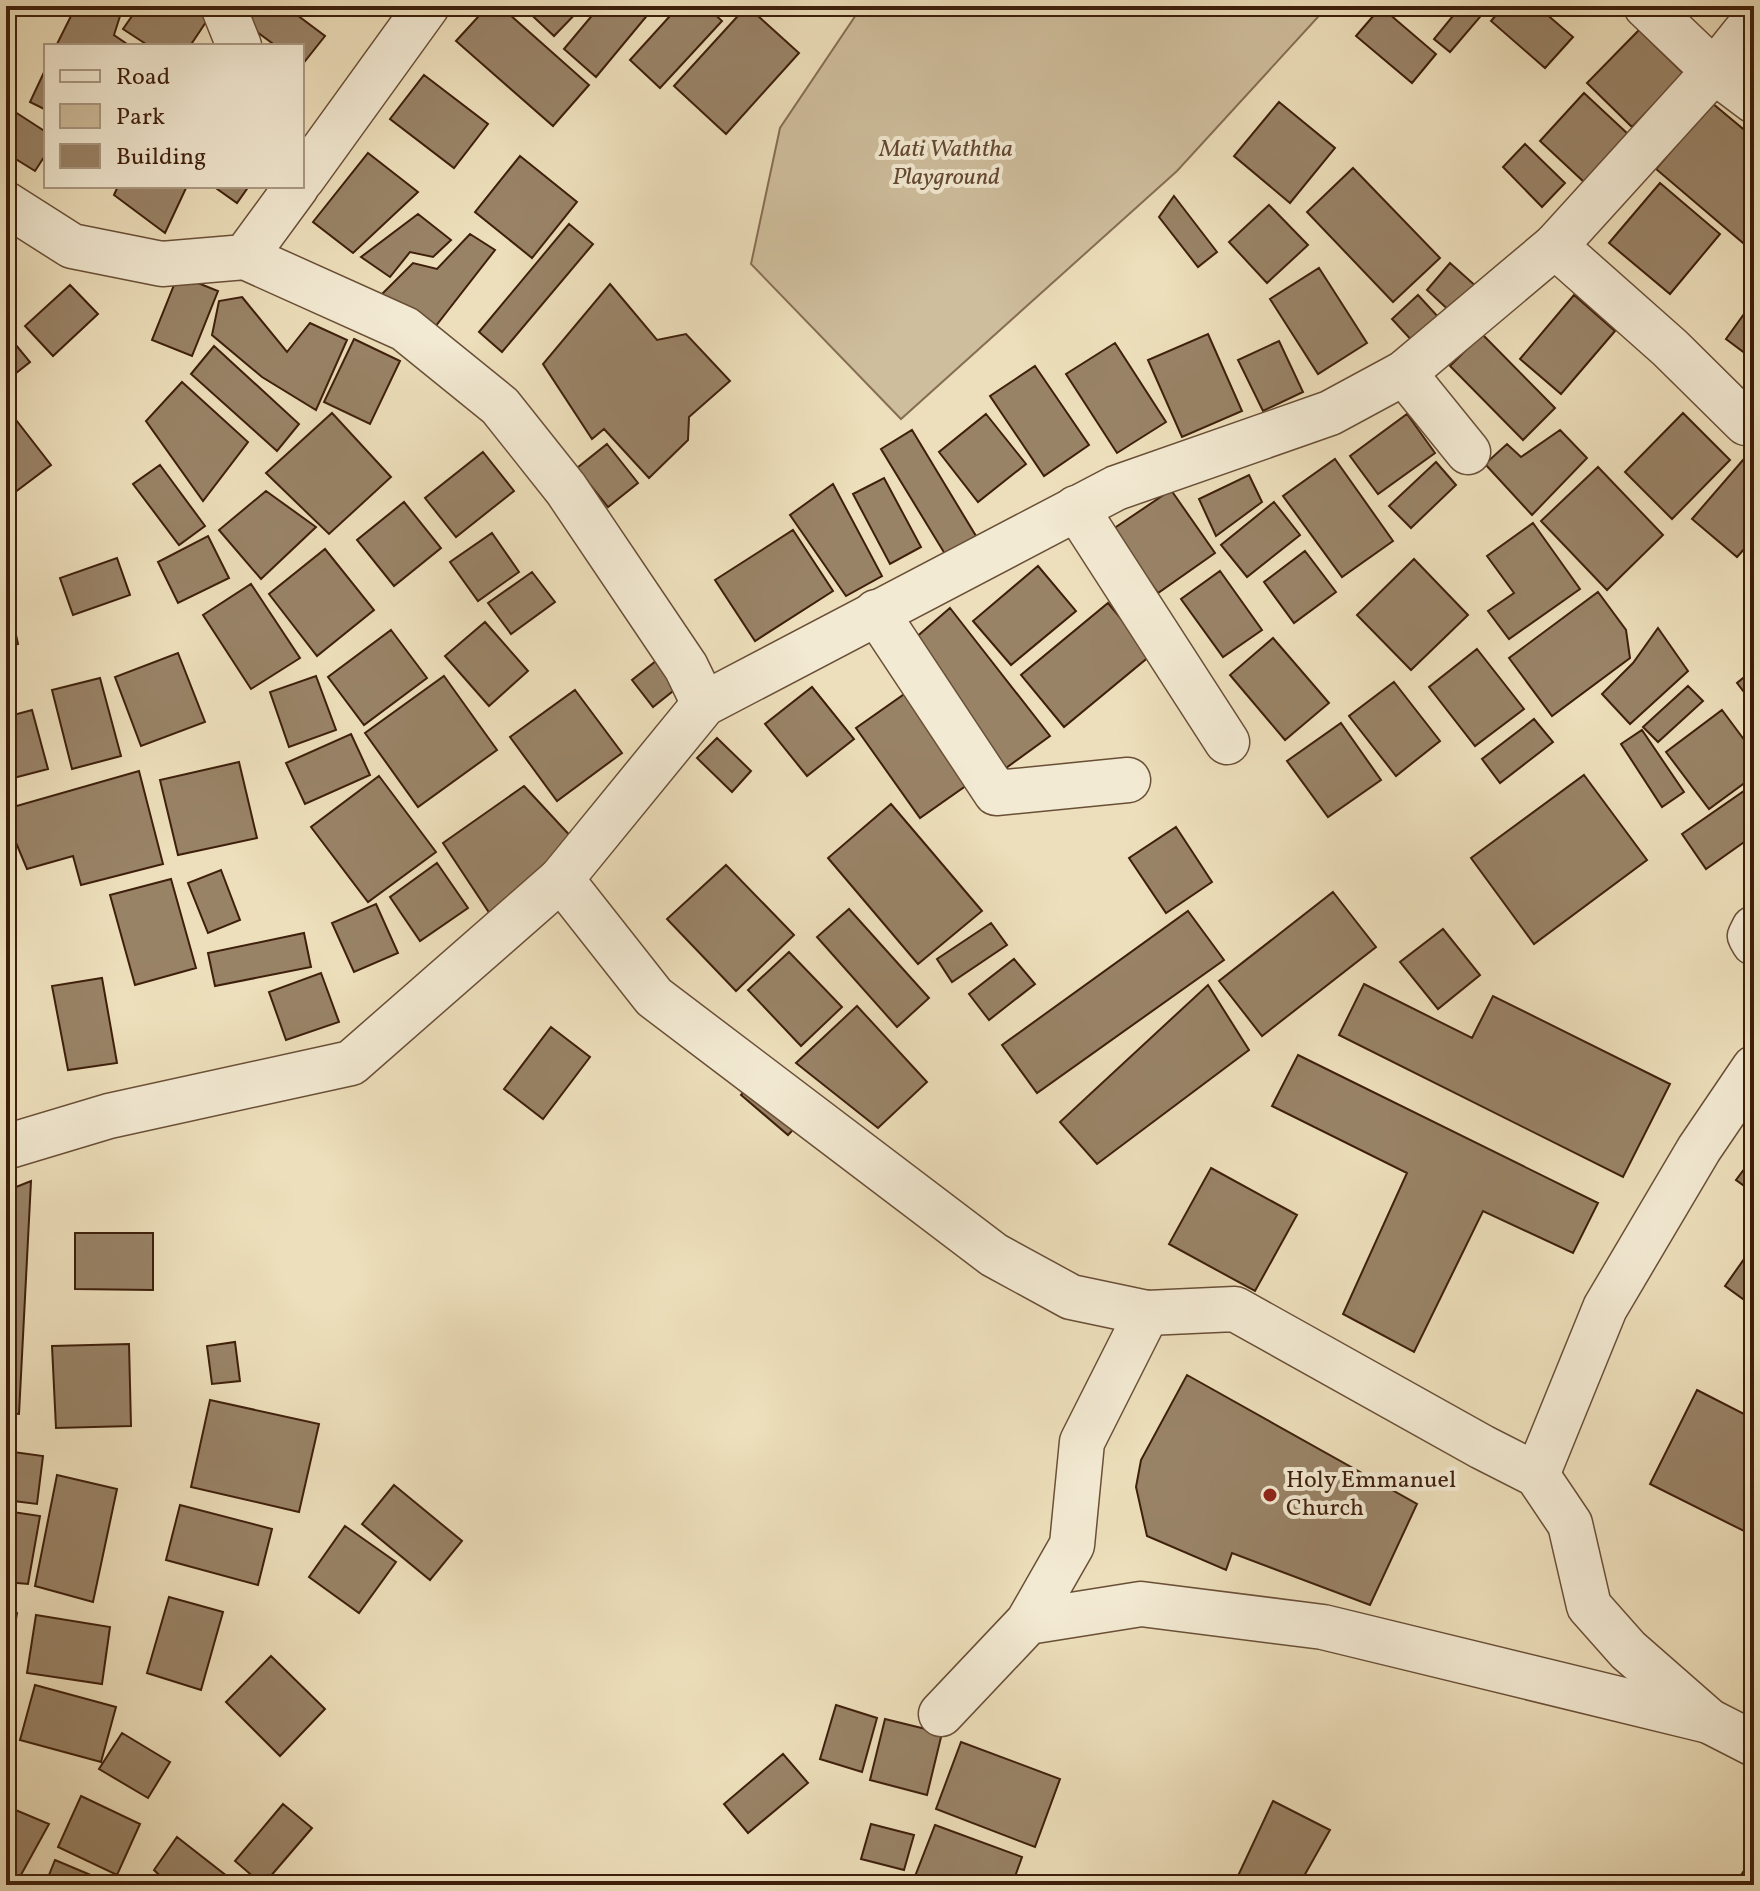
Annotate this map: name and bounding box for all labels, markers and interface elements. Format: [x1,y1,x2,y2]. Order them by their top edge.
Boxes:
legend [44,44,304,188]
text: Road [116,61,170,95]
text: Park [116,101,165,135]
park label: Mati Waththa Playground [878,133,1013,195]
text: Building [116,141,206,175]
place label: Holy Emmanuel Church [1286,1464,1456,1526]
marker: Holy Emmanuel Church [1261,1486,1279,1504]

